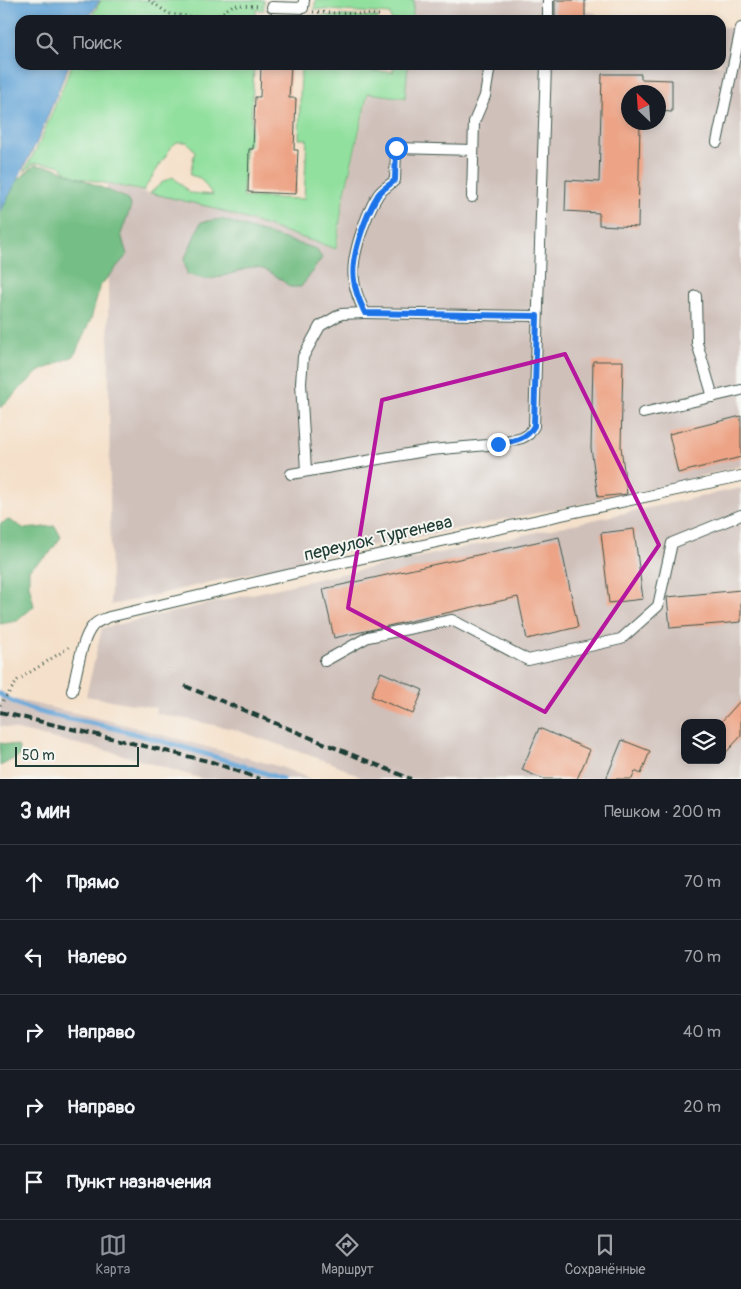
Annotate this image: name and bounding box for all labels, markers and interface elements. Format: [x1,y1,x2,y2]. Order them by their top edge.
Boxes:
search box [15,15,726,70]
icon: search [33,29,61,57]
text: Поиск [73,31,123,55]
north arrow [621,85,666,130]
route start [385,137,408,160]
route end [487,433,510,456]
street label: переулок Тургенева [302,510,455,567]
map controls [681,719,726,764]
button: layers [681,719,726,764]
scale bar [15,744,139,767]
text: 50 m [22,747,55,764]
text: 3 мин [20,798,70,825]
text: Пешком · 200 m [604,802,721,822]
icon: ahead [20,868,48,896]
text: Прямо [67,870,119,894]
text: 70 m [684,872,721,892]
icon: left [20,943,48,971]
text: Налево [67,945,127,969]
text: 70 m [684,947,721,967]
icon: right [20,1018,48,1046]
text: Направо [67,1020,135,1044]
text: 40 m [683,1022,721,1042]
icon: right [20,1093,48,1121]
text: Направо [67,1095,135,1119]
text: 20 m [683,1097,721,1117]
icon: arrive [20,1168,48,1196]
text: Пункт назначения [67,1170,211,1194]
tab: Карта [95,1231,130,1278]
tab: Маршрут [321,1231,374,1278]
tab: Сохранённые [565,1231,646,1278]

